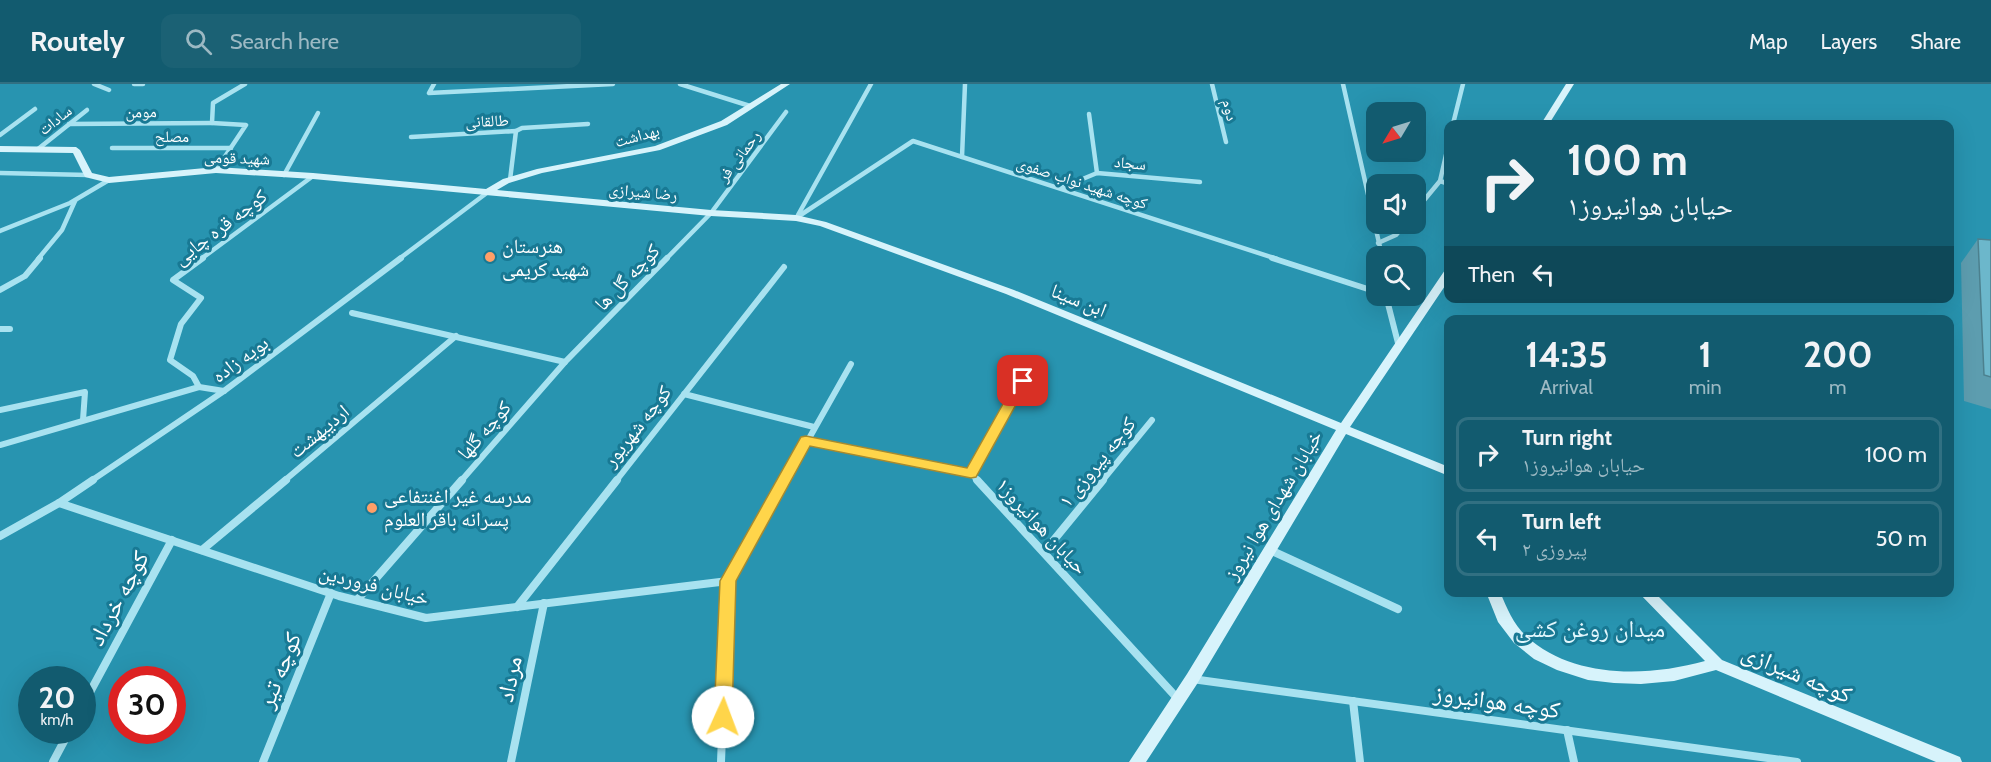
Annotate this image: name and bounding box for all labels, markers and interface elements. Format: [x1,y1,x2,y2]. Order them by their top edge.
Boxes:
search box [161,14,581,68]
text: Routely [30,24,125,58]
icon: search [182,25,215,58]
text: Search here [230,28,339,55]
text: Map [1749,29,1788,54]
text: Layers [1821,29,1877,54]
text: Share [1910,29,1961,54]
street label: دوم [1217,97,1242,123]
street label: سادات [34,101,76,139]
street label: مومن [125,102,157,123]
north arrow [1366,102,1426,162]
map controls [1366,102,1426,306]
street label: طالقانی [465,111,509,132]
street label: بهداشت [613,121,661,151]
street label: مصلح [155,127,189,147]
street label: رحمانی فر [713,127,765,187]
text: 100 m [1567,134,1688,186]
icon: right [1468,144,1546,222]
street label: شهید قومی [204,147,270,170]
street label: سجاد [1113,152,1147,174]
street label: کوچه شهید نواب صفوی [1014,153,1150,214]
button: sound [1366,174,1426,234]
street label: رضا شیرازی [608,180,678,205]
street label: کوچه قره چایی [168,184,272,270]
text: حیابان هوانیروز۱ [1567,189,1733,222]
place label: هنرستان شهید کریمی [502,234,589,281]
street label: کوچه گل ها [589,239,665,315]
button: search [1366,246,1426,306]
marker: هنرستان شهید کریمی [483,250,497,264]
icon: left [1527,258,1560,291]
text: Then [1468,261,1515,288]
street label: ابن سینا [1048,278,1110,322]
street label: بویه زاده [207,330,273,388]
text: 14:35 [1525,332,1608,376]
text: 1 [1699,332,1712,376]
text: 200 [1803,332,1873,376]
pin [997,355,1048,406]
icon: arrive [1006,364,1039,397]
text: Arrival [1540,375,1593,399]
text: min [1689,375,1722,399]
text: m [1829,375,1847,399]
street label: کوچه شهریور [597,380,676,472]
street label: کوچه گلها [452,396,516,464]
street label: اردیبهشت [284,399,354,463]
street label: کوچه پیروزی ۱ [1053,412,1141,512]
text: Turn right [1522,424,1612,451]
street label: خیابان شهدای هوا نیروز [1218,426,1327,585]
icon: right [1471,438,1504,471]
text: 100 m [1865,441,1927,468]
text: حیابان هوانیروز۱ [1522,453,1645,477]
street label: حیابان هوانیروز۱ [991,473,1093,579]
place label: مدرسه غیر اغنتفاعی پسرانه باقر العلوم [384,484,531,533]
marker: مدرسه غیر اغنتفاعی پسرانه باقر العلوم [365,501,379,515]
text: Turn left [1522,508,1601,535]
icon: left [1471,522,1504,555]
text: 50 m [1875,525,1927,552]
text: پیروزی ۲ [1522,537,1587,561]
street label: کوچه خرداد [81,546,155,650]
street label: خیابان فروردین [317,560,432,610]
park label: میدان روغن کشی [1515,614,1665,643]
street label: کوچه تیر [250,628,307,713]
street label: کوچه شیرازی [1738,637,1856,709]
street label: مرداد [490,653,528,705]
speed limit sign: 30 [108,666,186,744]
street label: کوچه هوانیروز [1431,678,1562,724]
text: 20 [38,679,76,716]
position arrow [691,685,755,749]
text: km/h [41,711,73,729]

